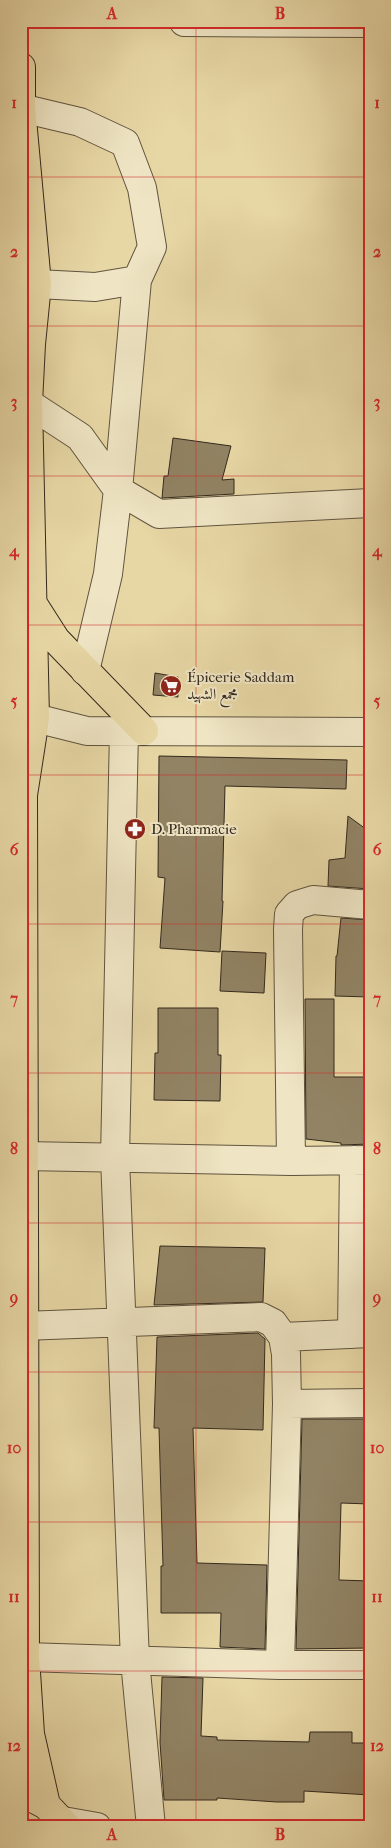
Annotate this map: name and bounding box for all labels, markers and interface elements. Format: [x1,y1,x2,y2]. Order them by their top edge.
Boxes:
text: A [106,4,118,23]
text: B [275,4,285,23]
text: 1 [11,93,17,112]
text: 1 [374,93,380,112]
text: 2 [10,242,18,261]
text: 2 [373,242,381,261]
text: 3 [11,392,17,412]
text: 3 [374,392,380,412]
text: 4 [8,541,20,561]
text: 4 [371,541,383,561]
place label: Épicerie Saddam مجمع الشهيد [187,668,295,708]
supermarket icon: Épicerie Saddam مجمع الشهيد [159,674,183,698]
text: 5 [11,691,18,710]
text: 5 [374,691,381,710]
pharmacy icon: D. Pharmacie [123,817,147,841]
place label: D. Pharmacie [151,820,237,838]
text: 6 [10,840,19,859]
text: 6 [373,840,382,859]
text: 7 [9,989,18,1008]
text: 7 [372,989,381,1008]
text: 8 [10,1139,18,1158]
text: 8 [373,1139,381,1158]
text: 9 [9,1288,18,1308]
text: 9 [372,1288,381,1308]
text: 10 [7,1438,21,1457]
text: 10 [370,1438,384,1457]
text: 11 [8,1587,20,1606]
text: 11 [371,1587,383,1606]
text: 12 [7,1736,21,1755]
text: 12 [370,1736,384,1755]
text: A [106,1825,118,1844]
text: B [275,1825,285,1844]

